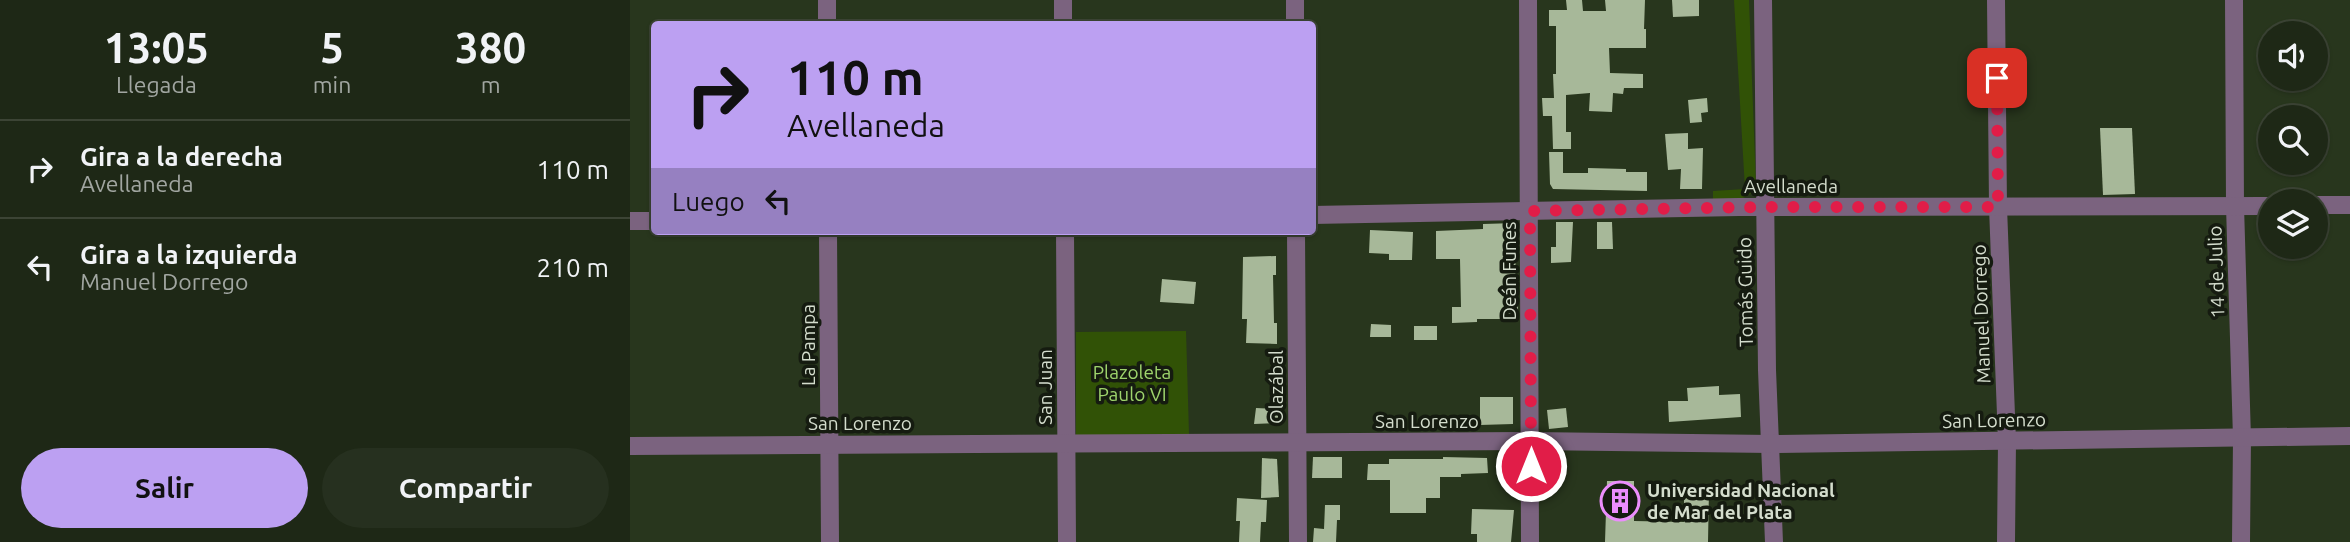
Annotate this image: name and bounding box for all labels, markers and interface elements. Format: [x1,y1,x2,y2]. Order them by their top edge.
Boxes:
map controls [2258,21,2328,259]
button: sound [2258,21,2328,91]
text: 13:05 [104,24,209,71]
text: 5 [320,24,344,71]
text: 380 [455,24,526,71]
pin [1967,48,2027,108]
icon: right [672,49,763,140]
text: 110 m [787,49,924,104]
icon: arrive [1978,59,2016,97]
text: Llegada [116,72,197,97]
text: min [313,72,351,97]
text: m [481,72,501,97]
button: search [2258,105,2328,175]
text: Avellaneda [787,107,945,143]
text: Gira a la derecha [80,142,283,171]
icon: right [21,150,59,188]
text: 110 m [537,155,609,184]
text: Avellaneda [80,171,194,196]
street label: Avellaneda [1744,175,1838,197]
icon: left [759,182,797,220]
text: Luego [672,187,745,216]
button: layers [2258,189,2328,259]
street label: Deán Funes [1498,221,1520,321]
street label: 14 de Julio [2203,225,2229,319]
street label: Tomás Guido [1733,237,1757,347]
text: Gira a la izquierda [80,240,298,269]
street label: Manuel Dorrego [1968,244,1994,384]
icon: left [21,248,59,286]
text: 210 m [537,253,609,282]
text: Manuel Dorrego [80,269,249,294]
street label: La Pampa [797,304,819,386]
street label: San Juan [1034,349,1056,425]
street label: Olazábal [1265,350,1287,424]
park label: Plazoleta Paulo VI [1093,361,1171,405]
street label: San Lorenzo [1942,408,2046,432]
street label: San Lorenzo [1375,410,1479,432]
street label: San Lorenzo [808,412,912,434]
position arrow [1494,429,1568,503]
button: Salir [21,448,308,528]
button: Compartir [322,448,609,528]
place label: Universidad Nacional de Mar del Plata [1647,479,1835,523]
building icon: Universidad Nacional de Mar del Plata [1599,480,1641,522]

